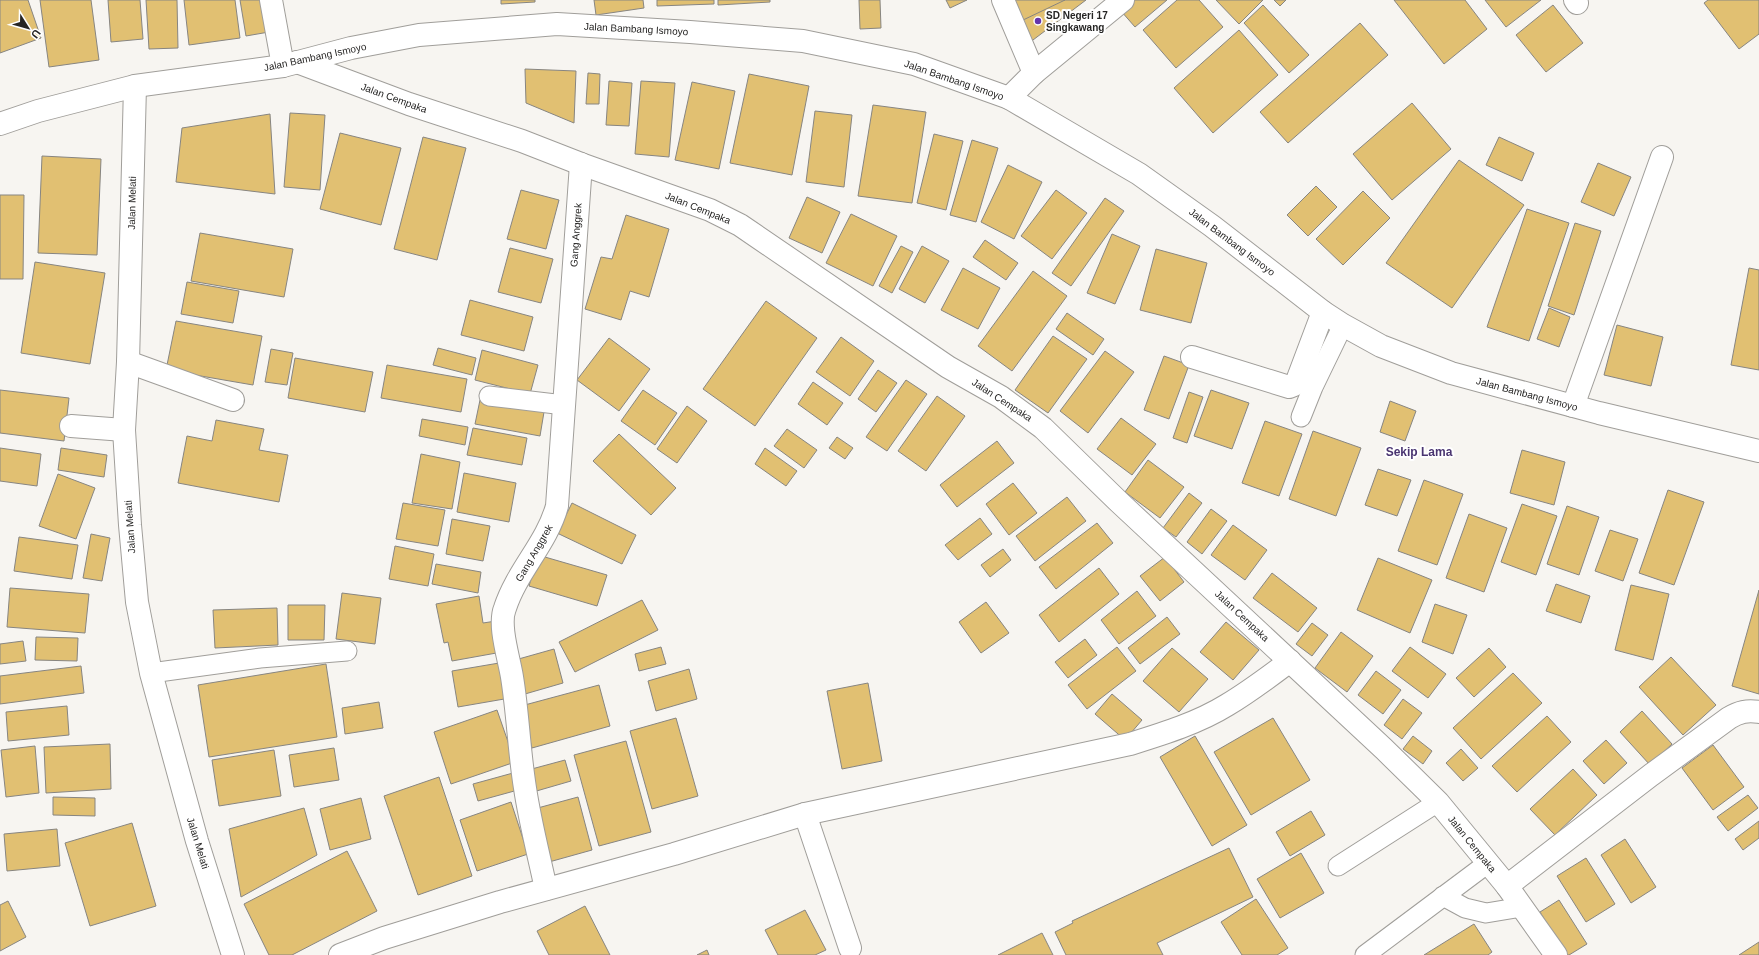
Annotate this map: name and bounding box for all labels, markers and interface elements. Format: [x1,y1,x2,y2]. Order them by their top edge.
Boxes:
north arrow [8,8,48,48]
place label: SD Negeri 17 Singkawang [1046,10,1108,33]
marker: SD Negeri 17 Singkawang [1033,16,1043,26]
street label: Jalan Bambang Ismoyo [584,21,689,37]
text: U [29,27,43,41]
street label: Jalan Bambang Ismoyo [263,41,368,73]
street label: Jalan Bambang Ismoyo [903,58,1006,102]
street label: Jalan Cempaka [359,81,429,115]
street label: Jalan Melati [126,176,138,230]
street label: Jalan Cempaka [664,190,733,226]
street label: Gang Anggrek [568,202,584,267]
street label: Jalan Bambang Ismoyo [1187,206,1277,278]
street label: Jalan Bambang Ismoyo [1475,375,1579,413]
street label: Jalan Cempaka [970,376,1034,424]
district label: Sekip Lama [1386,445,1453,459]
street label: Jalan Melati [123,500,137,554]
street label: Gang Anggrek [513,522,555,583]
street label: Jalan Cempaka [1213,588,1271,644]
street label: Jalan Cempaka [1446,814,1498,875]
street label: Jalan Melati [185,816,211,870]

